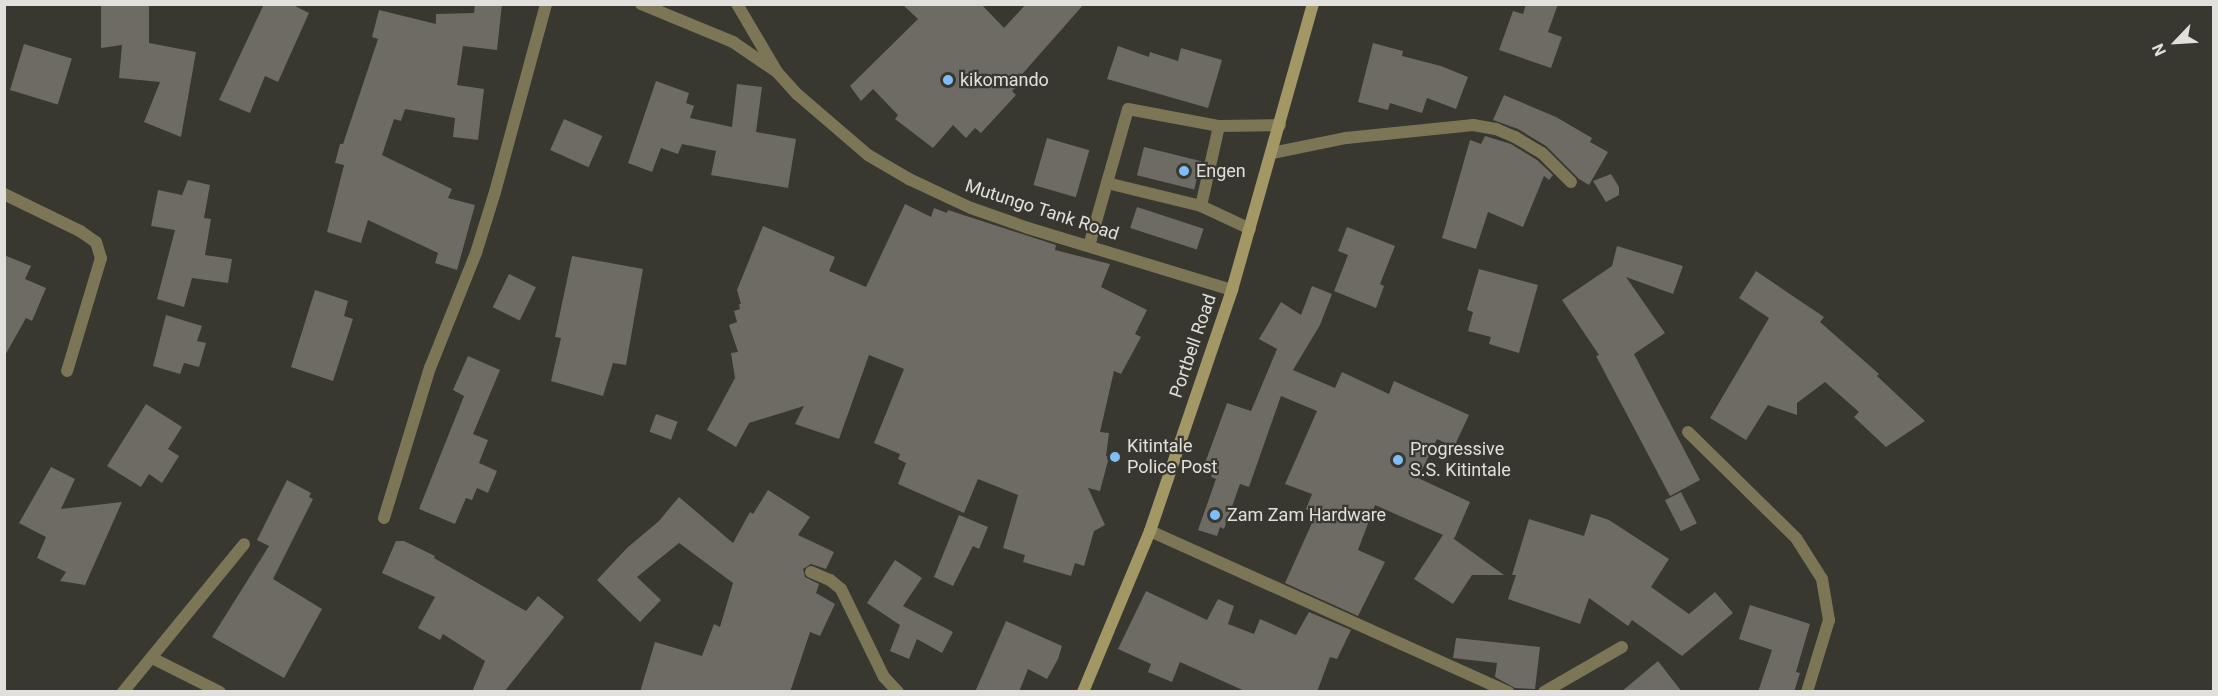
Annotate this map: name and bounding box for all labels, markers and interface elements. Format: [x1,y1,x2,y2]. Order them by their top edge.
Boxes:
north arrow [2146,12,2206,72]
text: N [2148,41,2170,59]
place label: kikomando [960,69,1049,91]
marker: kikomando [941,73,955,87]
place label: Engen [1196,160,1246,182]
marker: Engen [1177,164,1191,178]
street label: Mutungo Tank Road [962,175,1122,245]
street label: Portbell Road [1165,291,1221,401]
place label: Kitintale Police Post [1127,436,1217,478]
place label: Progressive S.S. Kitintale [1410,439,1511,482]
marker: Kitintale Police Post [1108,450,1122,464]
marker: Progressive S.S. Kitintale [1391,453,1405,467]
place label: Zam Zam Hardware [1227,504,1386,526]
marker: Zam Zam Hardware [1208,508,1222,522]

